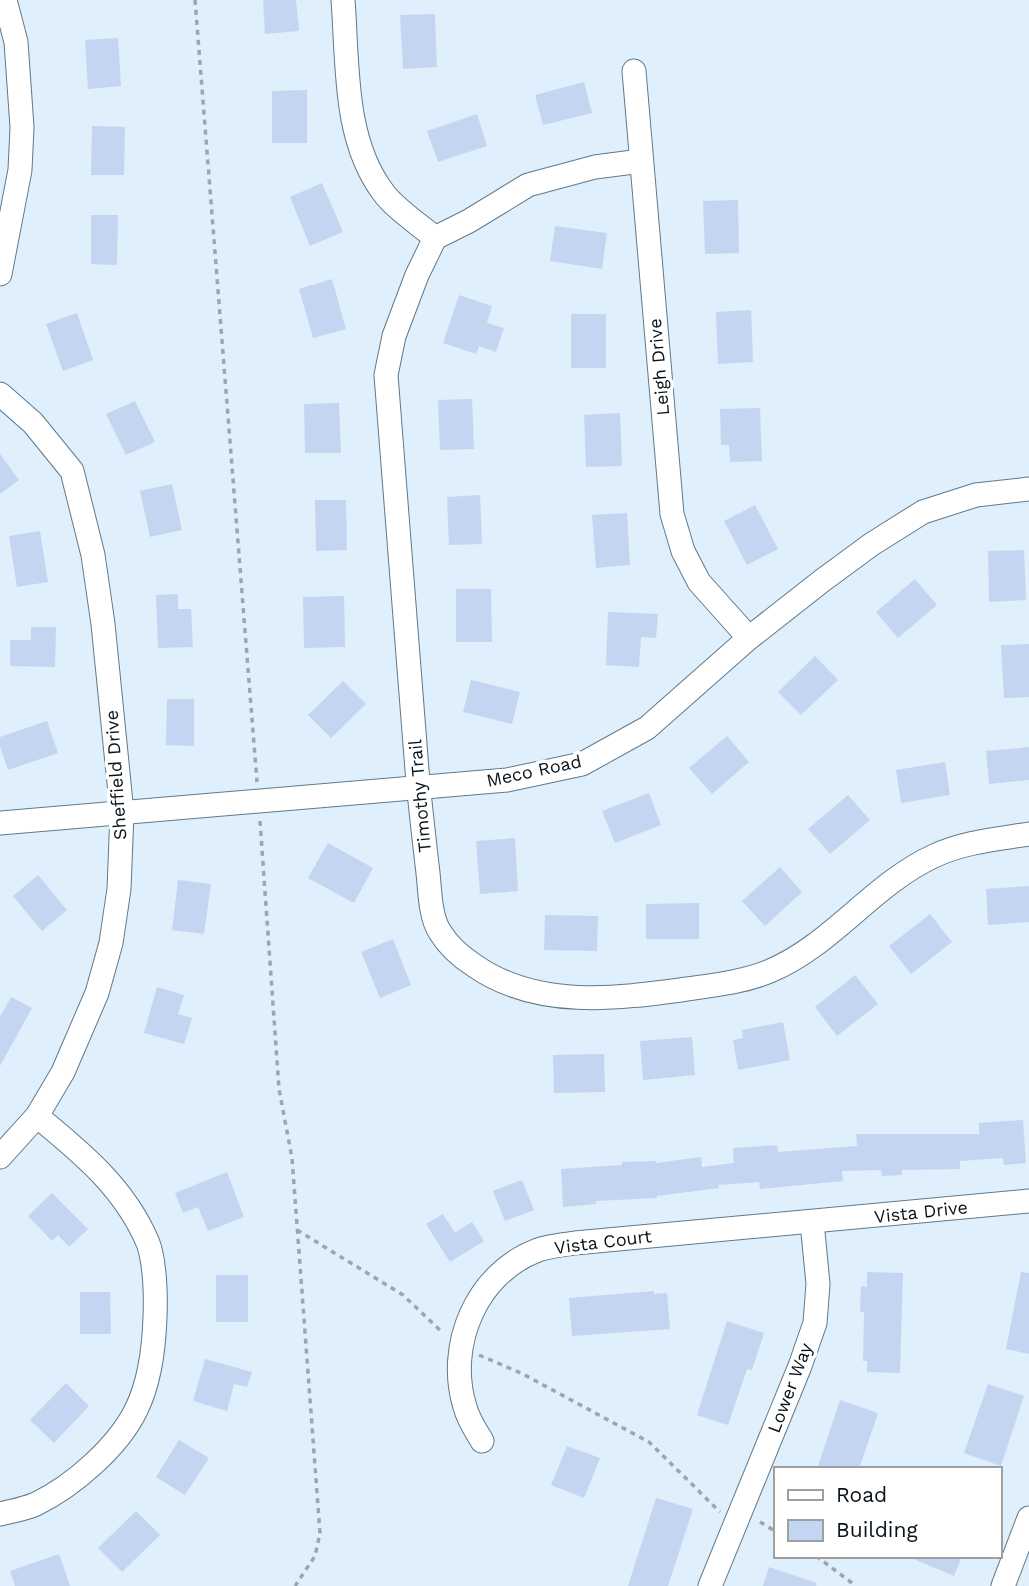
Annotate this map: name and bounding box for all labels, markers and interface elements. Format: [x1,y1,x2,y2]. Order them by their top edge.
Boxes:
street label: Leigh Drive [644,318,673,416]
street label: Sheffield Drive [100,709,131,841]
street label: Timothy Trail [404,738,435,853]
street label: Meco Road [484,750,583,791]
street label: Vista Drive [873,1196,969,1227]
street label: Vista Court [553,1225,653,1258]
street label: Lower Way [763,1339,816,1436]
legend [774,1467,1001,1558]
text: Road [836,1482,887,1507]
text: Building [836,1517,918,1542]

